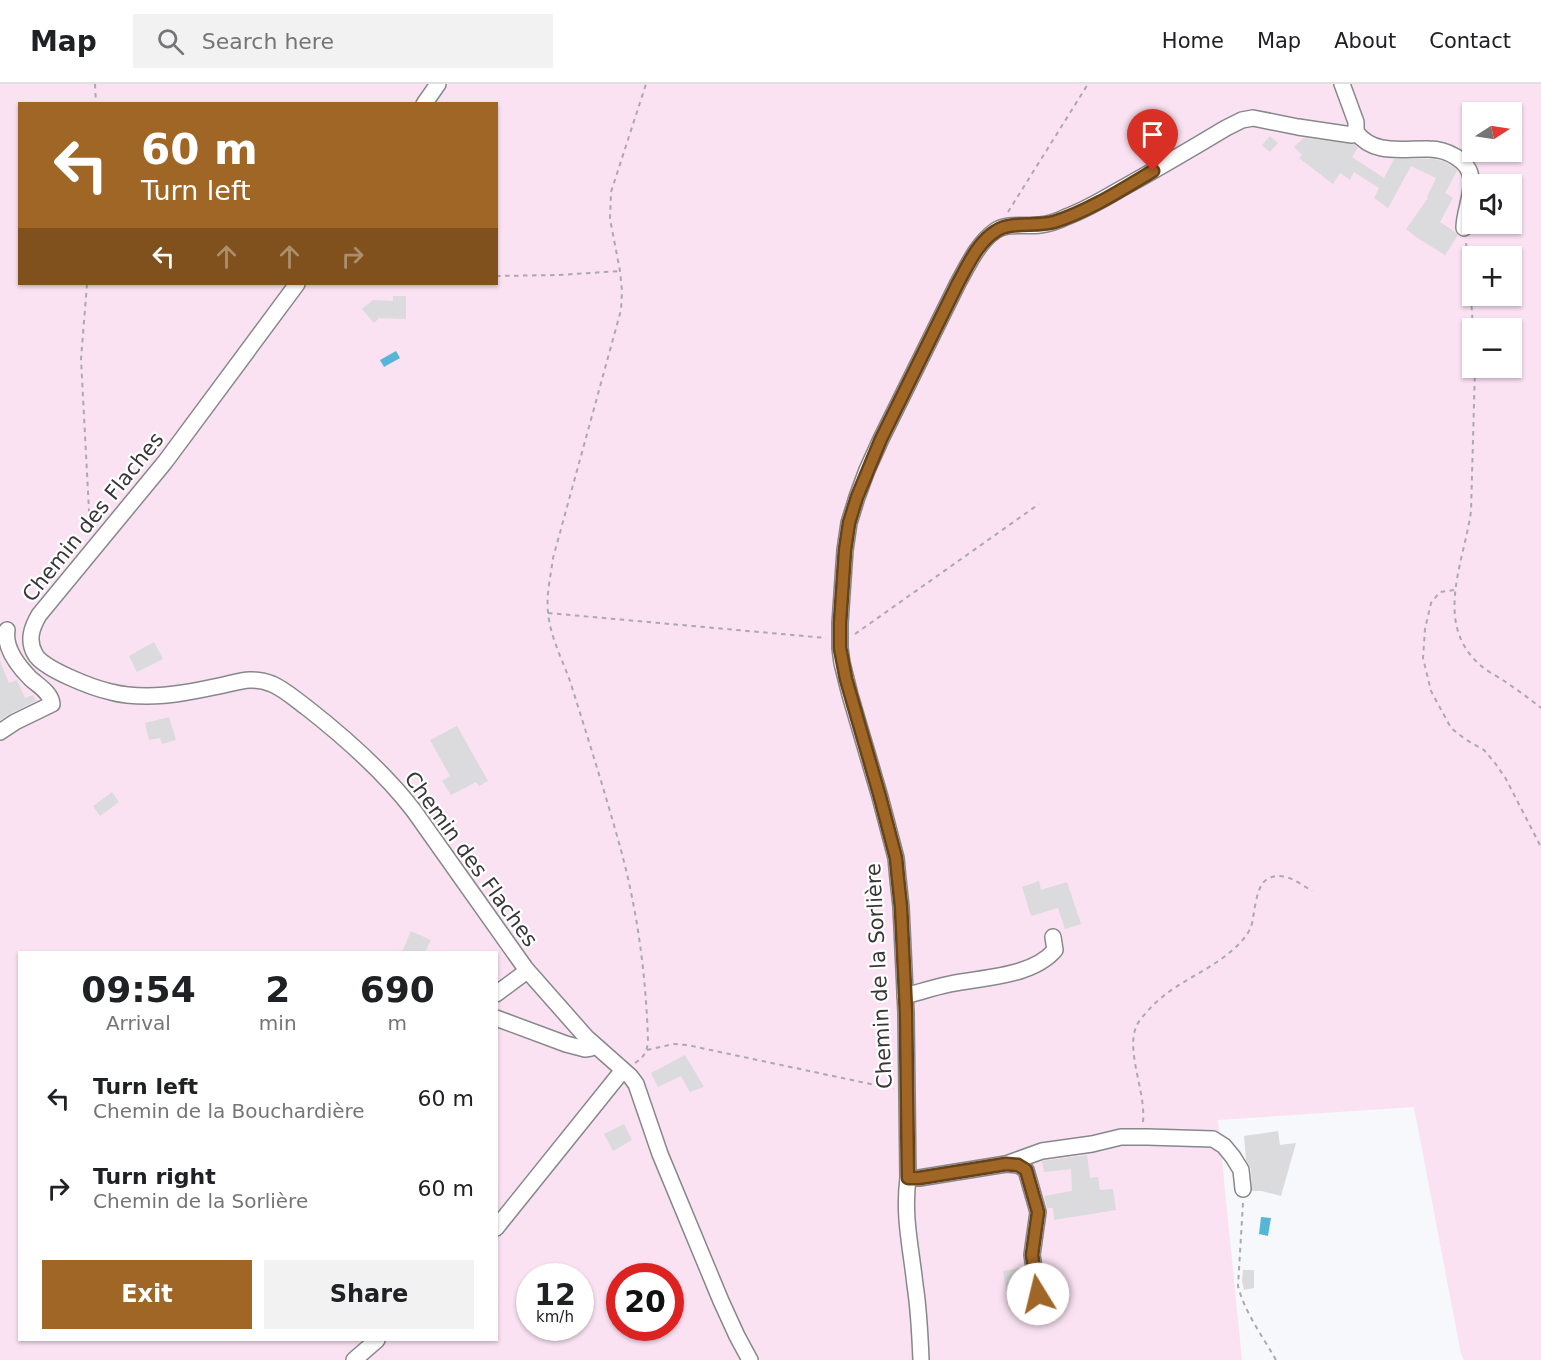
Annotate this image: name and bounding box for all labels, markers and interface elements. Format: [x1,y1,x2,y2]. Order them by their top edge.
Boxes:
search box [133,14,553,68]
text: Map [30,25,97,58]
icon: search [154,25,187,58]
text: Search here [202,29,334,54]
text: Home [1162,29,1224,53]
text: Map [1257,29,1301,53]
text: About [1334,29,1396,53]
text: Contact [1429,29,1511,53]
north arrow [1462,102,1522,162]
map controls [1462,102,1522,378]
pin [1127,109,1178,171]
icon: arrive [1136,118,1169,151]
text: 60 m [141,125,258,174]
icon: left [42,126,120,204]
button: sound [1462,174,1522,234]
text: Turn left [141,175,251,206]
icon: left [147,240,180,273]
icon: ahead [210,240,243,273]
icon: ahead [273,240,306,273]
icon: right [336,240,369,273]
button: + [1462,246,1522,306]
button: − [1462,318,1522,378]
street label: Chemin des Flaches [17,428,169,606]
street label: Chemin des Flaches [399,767,543,951]
street label: Chemin de la Sorlière [861,863,897,1089]
text: 09:54 [81,969,196,1010]
text: 2 [265,969,290,1010]
text: 690 [360,969,435,1010]
text: Arrival [106,1011,171,1035]
text: min [259,1011,297,1035]
text: m [388,1011,407,1035]
text: Turn left [93,1074,198,1099]
icon: left [42,1082,75,1115]
text: 60 m [418,1086,474,1111]
text: Chemin de la Bouchardière [93,1099,365,1123]
text: Turn right [93,1164,216,1189]
icon: right [42,1172,75,1205]
text: 60 m [418,1176,474,1201]
text: Chemin de la Sorlière [93,1189,308,1213]
button: Exit [42,1260,252,1329]
button: Share [264,1260,474,1329]
position arrow [1006,1262,1070,1326]
speed limit sign: 20 [606,1263,684,1341]
text: 12 [534,1277,576,1312]
text: km/h [536,1308,574,1326]

